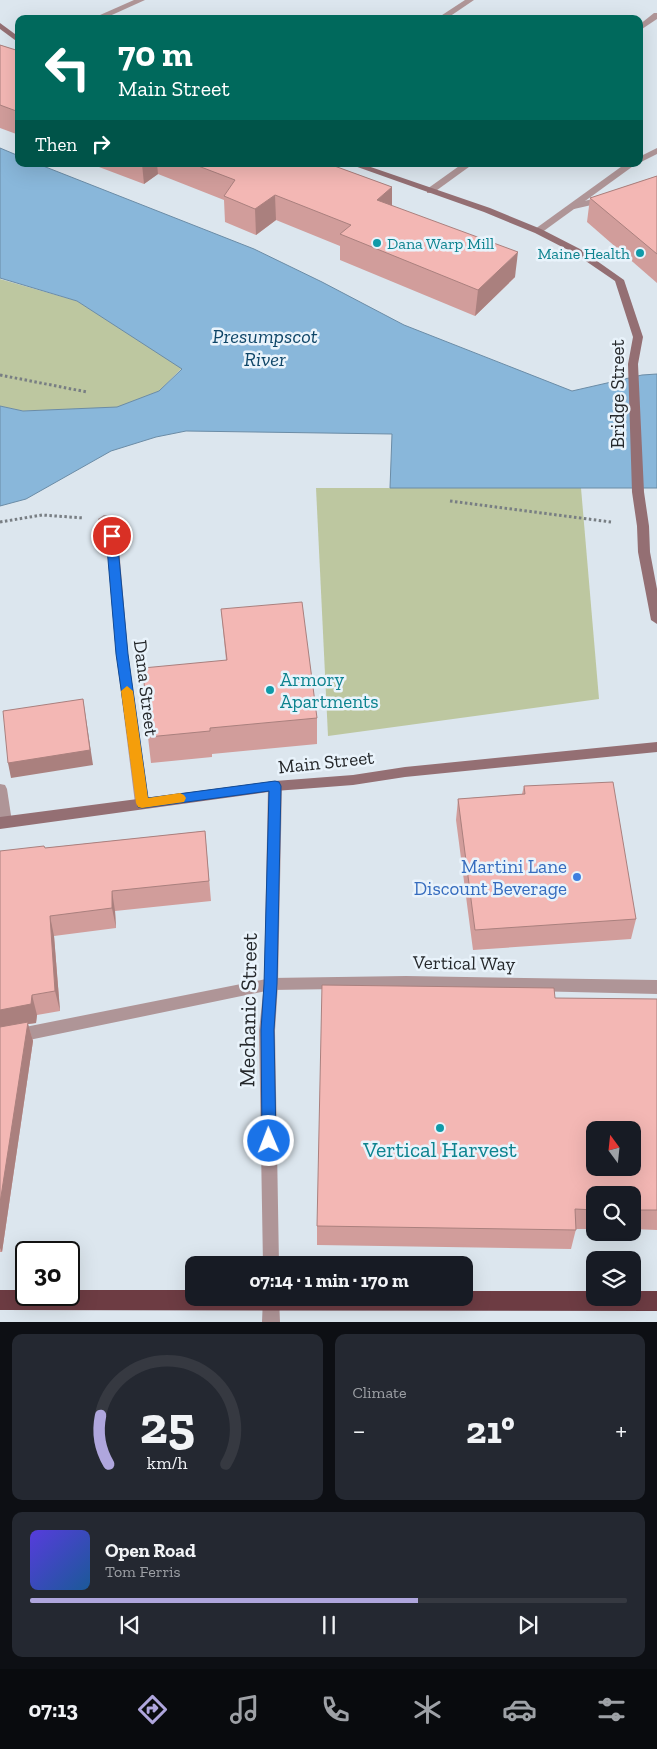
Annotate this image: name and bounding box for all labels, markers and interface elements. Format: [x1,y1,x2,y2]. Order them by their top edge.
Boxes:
text: 70 m [118,33,193,75]
icon: left [35,35,100,100]
text: Main Street [118,75,230,102]
icon: right [87,130,115,158]
text: Then [35,133,77,156]
place label: Dana Warp Mill [387,234,494,253]
marker: Dana Warp Mill [371,237,383,249]
place label: Maine Health [537,244,630,263]
marker: Maine Health [634,247,646,259]
water label: Presumpscot River [212,324,318,371]
street label: Bridge Street [606,340,629,448]
pin [91,515,133,557]
icon: arrive [98,522,126,550]
street label: Dana Street [129,638,163,738]
place label: Armory Apartments [280,668,378,713]
marker: Armory Apartments [264,684,276,696]
street label: Main Street [277,746,375,778]
place label: Martini Lane Discount Beverage [414,855,567,900]
marker: Martini Lane Discount Beverage [571,871,583,883]
street label: Mechanic Street [233,932,263,1087]
street label: Vertical Way [412,951,516,975]
position arrow [242,1114,294,1166]
north arrow [586,1121,641,1176]
map controls [586,1121,641,1306]
marker: Vertical Harvest [434,1122,446,1134]
place label: Vertical Harvest [362,1136,518,1163]
button: search [586,1186,641,1241]
speed limit sign: 30 [15,1241,80,1306]
button: layers [586,1251,641,1306]
text: 07:14 · 1 min · 170 m [249,1269,409,1292]
text: Climate [353,1383,407,1402]
text: 25 [140,1394,195,1456]
text: 21° [466,1407,515,1453]
text: − [353,1414,366,1447]
text: + [615,1414,627,1447]
text: km/h [147,1452,188,1474]
text: Open Road [105,1539,196,1562]
text: Tom Ferris [105,1562,181,1581]
icon: previous [116,1611,144,1639]
icon: pause [315,1611,343,1639]
icon: next [514,1611,542,1639]
icon: directions [135,1692,170,1727]
icon: music [227,1692,262,1727]
icon: phone [318,1692,353,1727]
icon: climate [410,1692,445,1727]
icon: car [502,1692,537,1727]
icon: filters [594,1692,629,1727]
text: 07:13 [28,1696,78,1723]

